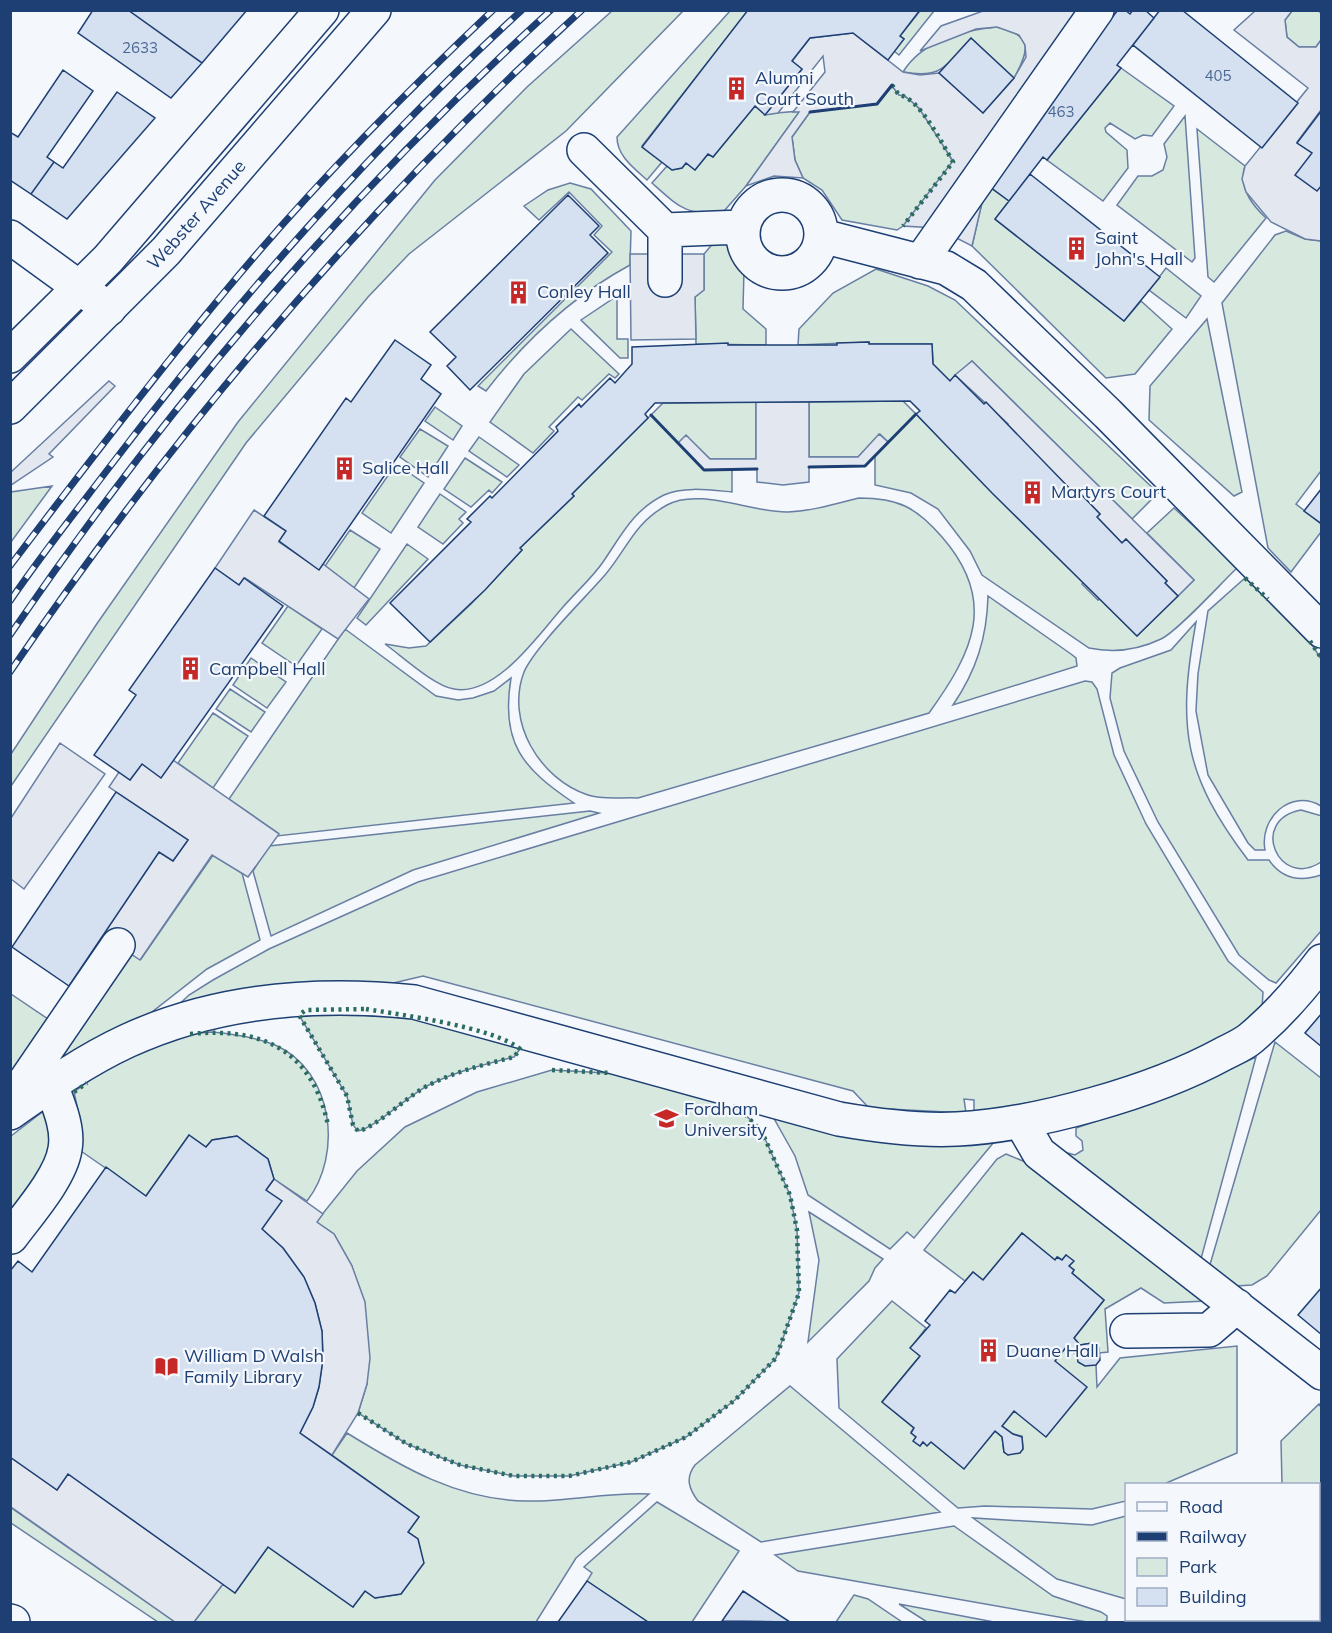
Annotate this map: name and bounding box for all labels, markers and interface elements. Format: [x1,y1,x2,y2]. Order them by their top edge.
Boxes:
house number: 2633 [122,38,158,57]
place label: Alumni Court South [755,66,854,110]
house number: 405 [1204,66,1232,85]
building icon: Alumni Court South [724,75,750,101]
house number: 463 [1047,102,1075,121]
street label: Webster Avenue [142,155,251,274]
place label: Saint John's Hall [1095,226,1183,270]
building icon: Saint John's Hall [1064,235,1090,261]
building icon: Conley Hall [506,279,532,305]
place label: Conley Hall [537,280,631,303]
building icon: Salice Hall [331,455,357,481]
place label: Salice Hall [362,456,449,479]
building icon: Martyrs Court [1020,479,1046,505]
place label: Martyrs Court [1051,480,1166,503]
building icon: Campbell Hall [178,656,204,682]
place label: Campbell Hall [209,657,325,680]
place label: Fordham University [684,1097,767,1141]
school or university icon: Fordham University [653,1106,679,1132]
building icon: Duane Hall [975,1338,1001,1364]
place label: Duane Hall [1006,1339,1099,1362]
place label: William D Walsh Family Library [184,1344,324,1388]
library icon: William D Walsh Family Library [153,1353,179,1379]
legend [1125,1483,1320,1621]
text: Road [1179,1495,1223,1518]
text: Railway [1179,1525,1247,1548]
text: Park [1179,1555,1218,1578]
text: Building [1179,1585,1247,1608]

